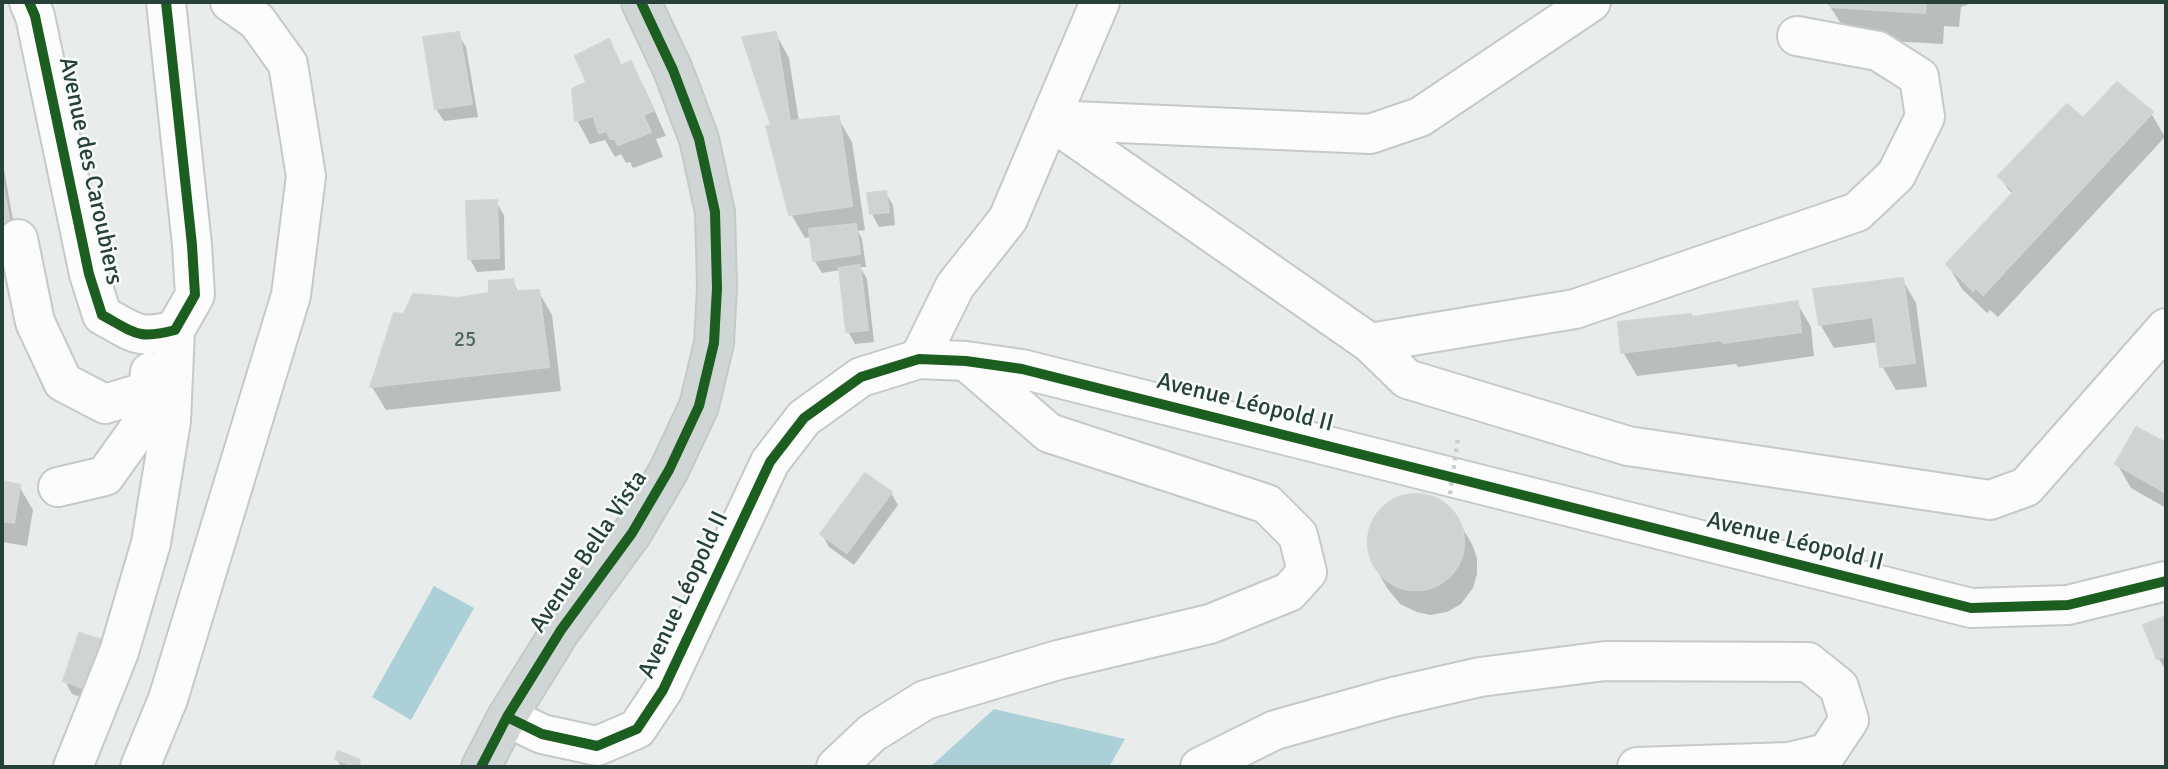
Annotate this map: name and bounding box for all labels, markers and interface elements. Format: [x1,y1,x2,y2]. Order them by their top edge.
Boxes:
street label: Avenue des Caroubiers [52,55,128,287]
house number: 25 [454,327,476,353]
street label: Avenue Léopold II [1154,367,1336,439]
street label: Avenue Bella Vista [524,465,654,639]
street label: Avenue Léopold II [1704,506,1886,578]
street label: Avenue Léopold II [633,507,735,683]

